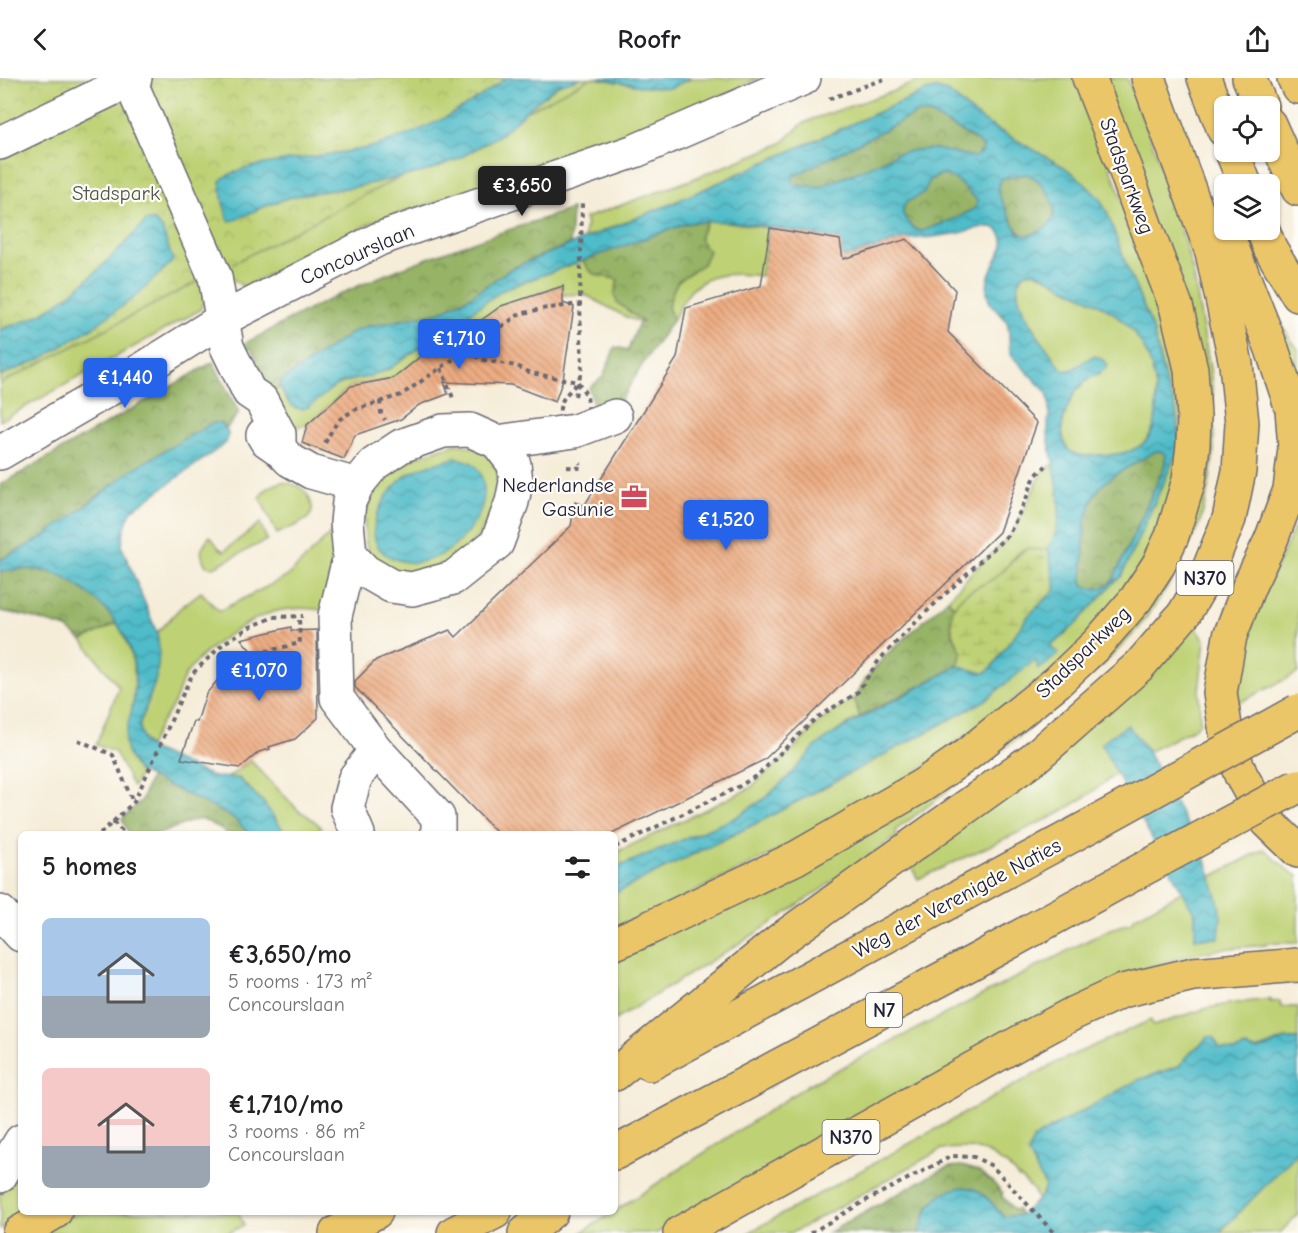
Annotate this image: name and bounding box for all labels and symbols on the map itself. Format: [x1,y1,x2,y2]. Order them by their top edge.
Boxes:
street label: Stadsparkweg [1095,115,1159,237]
pin: €3,650 [473,166,571,217]
park label: Stadspark [72,181,160,205]
street label: Concourslaan [296,218,418,290]
pin: €1,710 [410,319,508,370]
pin: €1,440 [76,358,174,409]
place label: Nederlandse Gasunie [502,473,614,521]
office icon: Nederlandse Gasunie [619,482,649,512]
pin: €1,520 [677,500,775,551]
road number: N370 [1176,561,1234,595]
street label: Stadsparkweg [1031,601,1135,703]
pin: €1,070 [210,651,308,702]
street label: Weg der Verenigde Naties [849,833,1065,963]
road number: N7 [866,993,902,1027]
road number: N370 [822,1120,880,1154]

